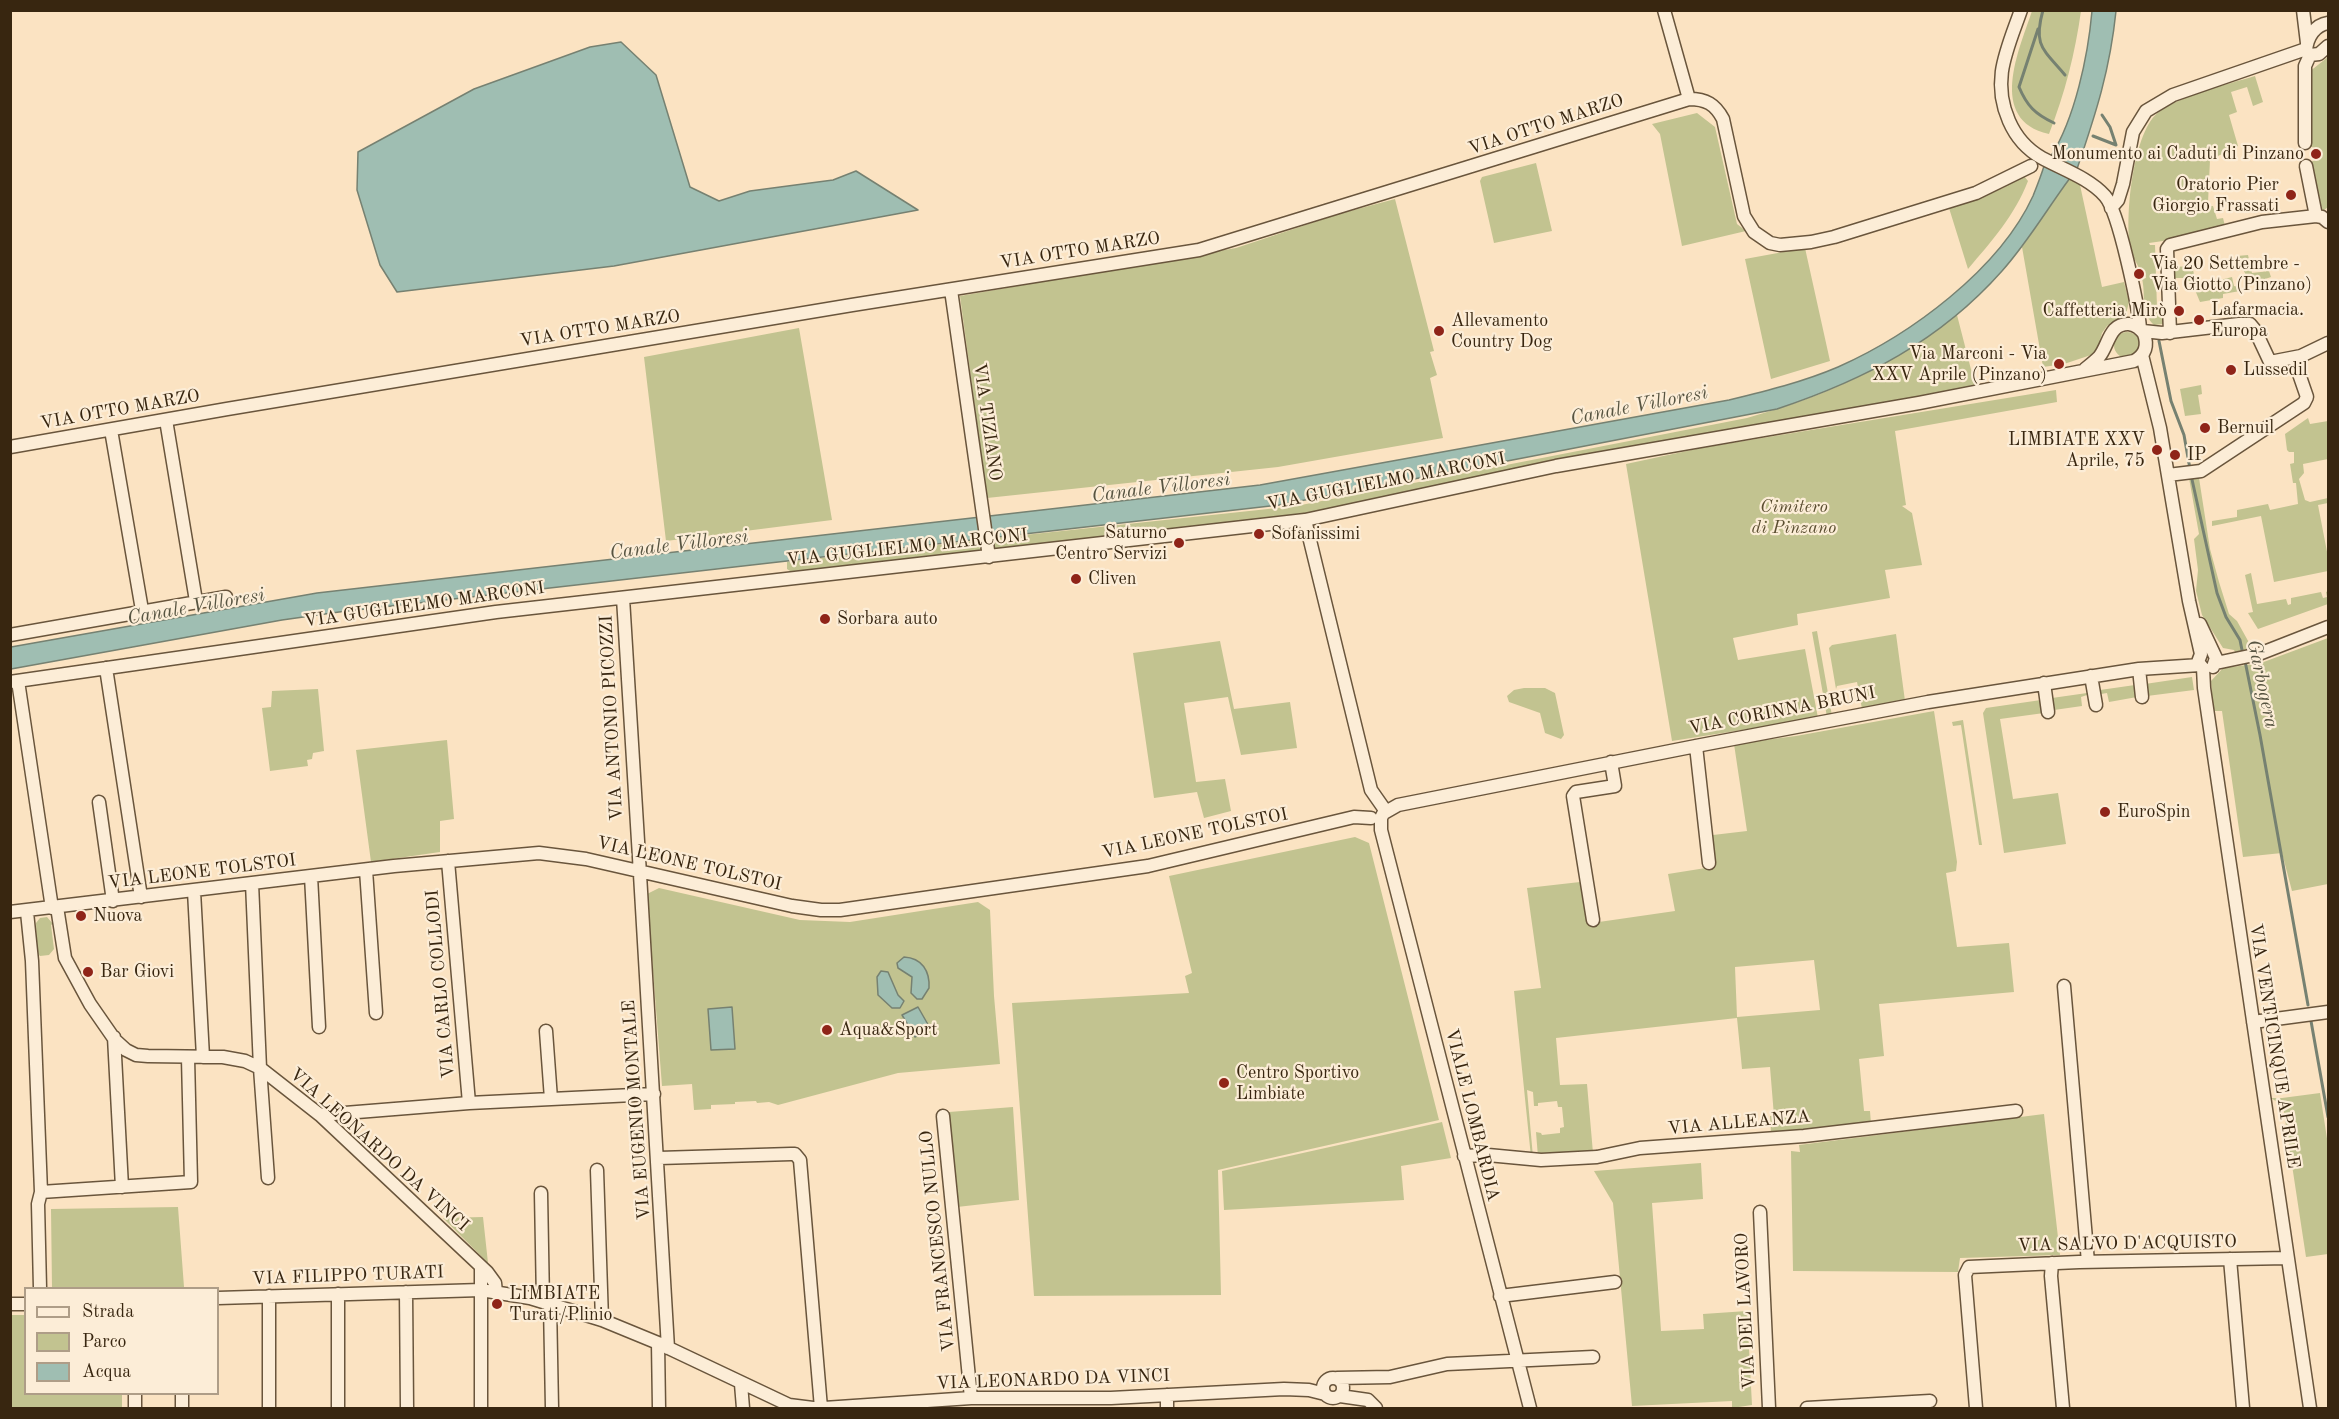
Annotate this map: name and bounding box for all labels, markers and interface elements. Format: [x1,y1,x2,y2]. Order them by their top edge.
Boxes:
street label: VIA OTTO MARZO [1466,90,1626,160]
place label: Monumento ai Caduti di Pinzano [2052,143,2304,165]
marker: Monumento ai Caduti di Pinzano [2309,147,2323,161]
place label: Oratorio Pier Giorgio Frassati [2152,174,2279,216]
marker: Oratorio Pier Giorgio Frassati [2284,188,2298,202]
street label: VIA OTTO MARZO [998,228,1162,274]
place label: Via 20 Settembre - Via Giotto (Pinzano) [2151,253,2312,296]
marker: Via 20 Settembre - Via Giotto (Pinzano) [2132,267,2146,281]
place label: Lafarmacia. Europa [2211,299,2304,342]
place label: Caffetteria Mirò [2043,300,2167,322]
marker: Caffetteria Mirò [2172,304,2186,318]
street label: VIA OTTO MARZO [518,306,682,352]
place label: Allevamento Country Dog [1451,310,1552,352]
marker: Lafarmacia. Europa [2192,313,2206,327]
marker: Allevamento Country Dog [1432,324,1446,338]
place label: Via Marconi - Via XXV Aprile (Pinzano) [1872,343,2047,386]
marker: Via Marconi - Via XXV Aprile (Pinzano) [2052,357,2066,371]
place label: Lussedil [2243,359,2308,381]
street label: VIA TIZIANO [968,362,1006,482]
marker: Lussedil [2224,363,2238,377]
water label: Canale Villoresi [1568,381,1710,431]
street label: VIA OTTO MARZO [38,385,202,435]
place label: Bernuil [2217,417,2274,439]
marker: Bernuil [2198,421,2212,435]
place label: LIMBIATE XXV Aprile, 75 [2008,429,2145,472]
marker: LIMBIATE XXV Aprile, 75 [2150,443,2164,457]
place label: IP [2187,444,2206,466]
street label: VIA GUGLIELMO MARCONI [1265,448,1507,516]
marker: IP [2168,448,2182,462]
water label: Canale Villoresi [1090,468,1232,508]
park label: Cimitero di Pinzano [1752,496,1836,538]
place label: Saturno Centro Servizi [1055,522,1167,564]
place label: Sofanissimi [1271,523,1360,545]
water label: Canale Villoresi [608,525,750,565]
street label: VIA GUGLIELMO MARCONI [785,525,1029,571]
marker: Sofanissimi [1252,527,1266,541]
marker: Saturno Centro Servizi [1172,536,1186,550]
place label: Cliven [1088,568,1136,590]
marker: Cliven [1069,572,1083,586]
street label: VIA GUGLIELMO MARCONI [302,577,546,633]
water label: Canale Villoresi [125,583,267,631]
place label: Sorbara auto [837,608,938,630]
marker: Sorbara auto [818,612,832,626]
street label: VIA ANTONIO PICOZZI [596,615,628,821]
water label: Garbogera [2241,637,2283,731]
street label: VIA CORINNA BRUNI [1687,682,1877,740]
place label: EuroSpin [2117,801,2190,823]
street label: VIA LEONE TOLSTOI [1100,804,1290,864]
marker: EuroSpin [2098,805,2112,819]
street label: VIA LEONE TOLSTOI [594,832,784,896]
street label: VIA LEONE TOLSTOI [107,850,297,894]
street label: VIA CARLO COLLODI [422,889,460,1079]
place label: Nuova [93,905,142,927]
marker: Nuova [74,909,88,923]
street label: VIA VENTICINQUE APRILE [2244,922,2304,1170]
place label: Bar Giovi [100,961,174,983]
marker: Bar Giovi [81,965,95,979]
street label: VIA EUGENIO MONTALE [619,999,655,1221]
place label: Aqua&Sport [839,1019,938,1041]
marker: Aqua&Sport [820,1023,834,1037]
street label: VIALE LOMBARDIA [1440,1026,1504,1204]
place label: Centro Sportivo Limbiate [1236,1062,1359,1104]
street label: VIA LEONARDO DA VINCI [285,1064,473,1236]
marker: Centro Sportivo Limbiate [1217,1076,1231,1090]
street label: VIA ALLEANZA [1667,1106,1811,1140]
street label: VIA FRANCESCO NULLO [916,1129,960,1353]
street label: VIA SALVO D'ACQUISTO [2017,1231,2237,1257]
street label: VIA DEL LAVORO [1731,1232,1761,1390]
street label: VIA FILIPPO TURATI [252,1262,444,1290]
place label: LIMBIATE Turati/Plinio [509,1283,612,1326]
legend [24,1287,219,1395]
marker: LIMBIATE Turati/Plinio [490,1297,504,1311]
text: Strada [82,1303,134,1321]
text: Parco [82,1333,127,1351]
text: Acqua [82,1363,131,1381]
street label: VIA LEONARDO DA VINCI [936,1365,1170,1395]

